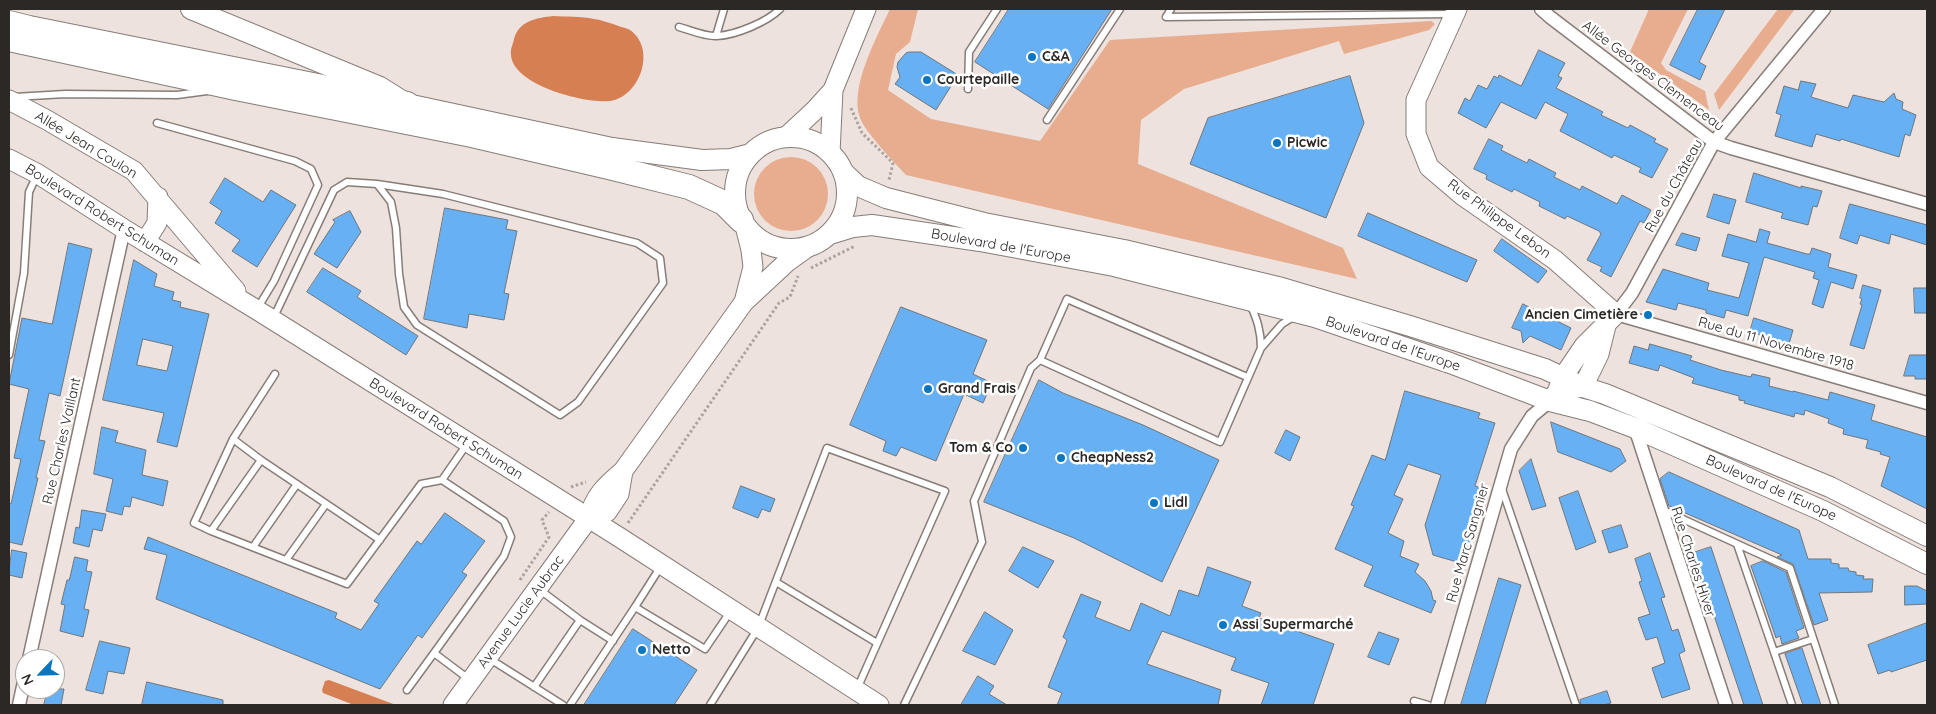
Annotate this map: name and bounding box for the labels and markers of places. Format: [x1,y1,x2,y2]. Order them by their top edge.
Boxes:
place label: C&A [1042,49,1070,65]
marker: C&A [1026,51,1038,63]
place label: Courtepaille [937,72,1019,88]
marker: Courtepaille [921,74,933,86]
place label: Picwic [1287,135,1327,151]
marker: Picwic [1271,137,1283,149]
place label: Ancien Cimetière [1525,307,1638,323]
marker: Ancien Cimetière [1642,309,1654,321]
place label: Grand Frais [938,381,1016,397]
marker: Grand Frais [922,383,934,395]
place label: Tom & Co [949,440,1013,456]
marker: Tom & Co [1017,442,1029,454]
place label: CheapNess2 [1071,450,1154,466]
marker: CheapNess2 [1055,452,1067,464]
place label: Lidl [1164,495,1188,511]
marker: Lidl [1148,497,1160,509]
place label: Assi Supermarché [1233,617,1354,633]
marker: Assi Supermarché [1217,619,1229,631]
place label: Netto [652,642,691,658]
marker: Netto [636,644,648,656]

